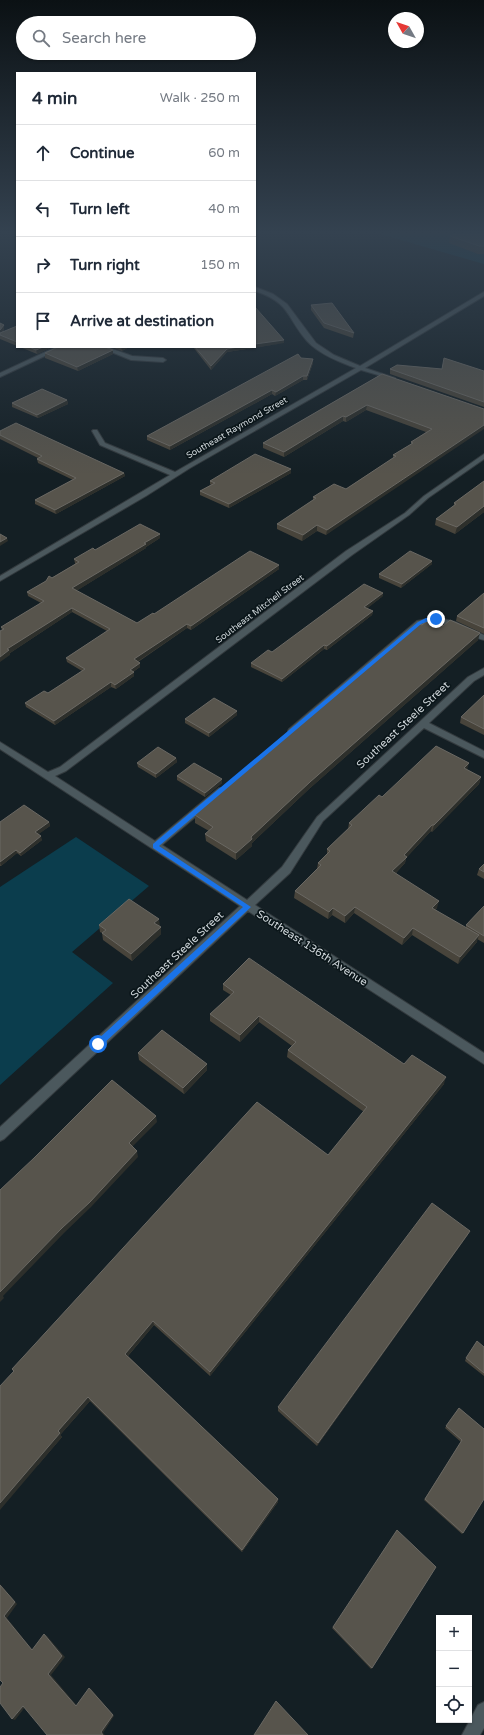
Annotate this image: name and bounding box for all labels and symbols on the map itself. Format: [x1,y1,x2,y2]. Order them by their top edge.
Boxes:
north arrow [388,12,424,48]
street label: Southeast Raymond Street [185,394,290,461]
street label: Southeast Mitchell Street [214,572,307,646]
route end [427,610,445,628]
street label: Southeast Steele Street [354,679,452,771]
street label: Southeast 136th Avenue [254,907,370,989]
street label: Southeast Steele Street [128,909,226,1001]
route start [89,1035,107,1053]

